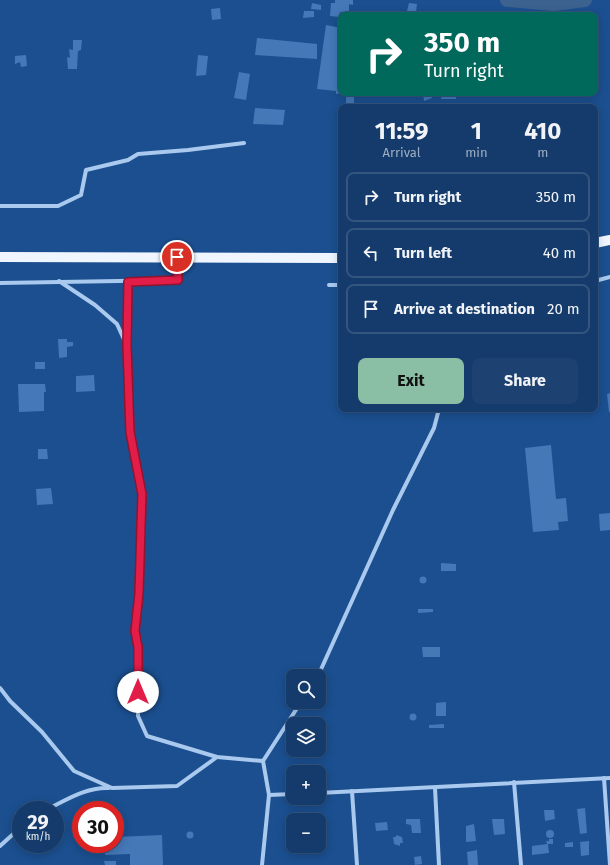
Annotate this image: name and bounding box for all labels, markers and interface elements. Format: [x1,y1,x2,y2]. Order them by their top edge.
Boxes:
text: 350 m [424,26,500,59]
icon: right [358,28,410,80]
text: Turn right [424,60,504,82]
text: 11:59 [375,117,428,145]
text: 1 [471,117,482,145]
text: 410 [524,117,561,145]
text: Arrival [383,145,421,160]
text: min [465,145,488,160]
text: m [537,145,548,160]
icon: right [360,186,382,208]
text: Turn right [394,188,461,206]
text: 350 m [536,188,576,206]
pin [160,240,194,274]
icon: left [360,242,382,264]
text: Turn left [394,244,452,262]
text: 40 m [543,244,576,262]
icon: arrive [166,246,188,268]
icon: arrive [360,298,382,320]
text: Arrive at destination [394,300,535,318]
text: 20 m [547,300,580,318]
button: Exit [358,358,464,404]
button: Share [472,358,578,404]
map controls [286,669,326,853]
button: search [286,669,326,709]
position arrow [117,671,159,713]
button: layers [286,717,326,757]
button: + [286,765,326,805]
speed limit sign: 30 [72,801,124,853]
text: 29 [27,810,49,834]
button: − [286,813,326,853]
text: km/h [26,831,50,843]

